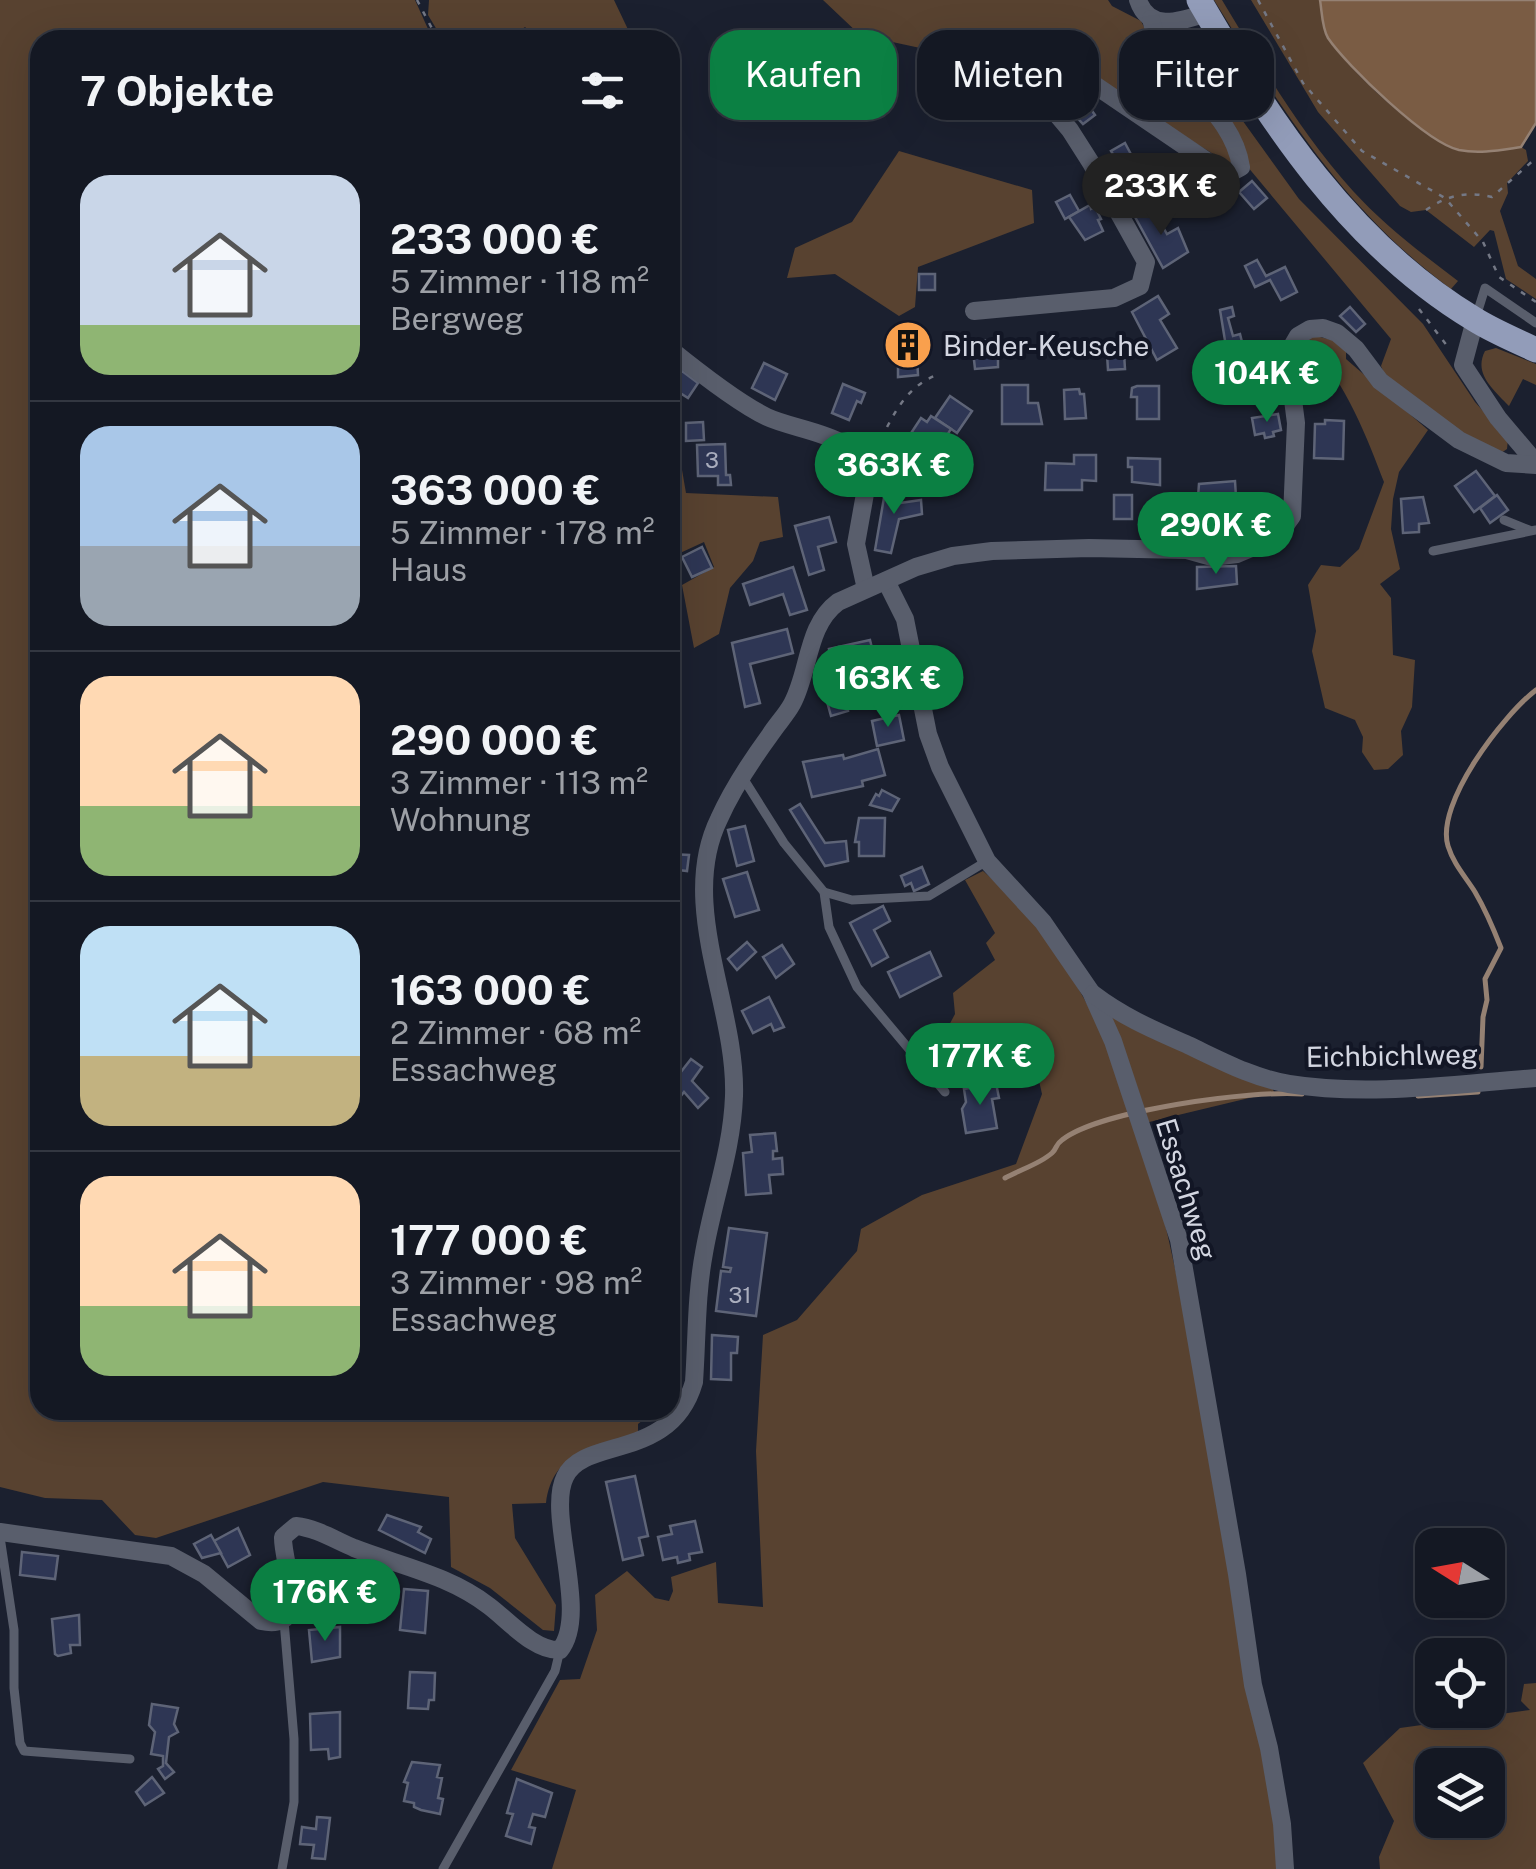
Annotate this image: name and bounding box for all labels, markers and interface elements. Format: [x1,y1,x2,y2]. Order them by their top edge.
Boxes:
chip: Kaufen [710,30,897,120]
chip: Mieten [917,30,1099,120]
chip: Filter [1119,30,1274,120]
icon: filters [575,63,630,118]
text: 7 Objekte [80,66,274,115]
pin: 233K € [1080,153,1242,238]
text: 233K € [1104,167,1218,204]
text: 233 000 € [390,214,600,263]
icon: home [160,215,280,335]
text: 5 Zimmer · 118 m² [390,263,649,300]
text: Bergweg [390,300,524,337]
building icon: Binder-Keusche [882,319,934,371]
place label: Binder-Keusche [943,329,1149,362]
pin: 104K € [1186,340,1348,425]
text: 104K € [1214,354,1320,391]
pin: 363K € [813,432,975,517]
text: 363K € [837,446,951,483]
house number: 3 [705,447,719,473]
text: 363 000 € [390,465,601,514]
icon: home [160,466,280,586]
pin: 290K € [1135,492,1297,577]
text: 290K € [1160,506,1272,543]
text: 5 Zimmer · 178 m² [390,514,654,551]
text: Haus [390,551,467,588]
pin: 163K € [807,645,969,730]
text: 163K € [834,659,942,696]
text: 290 000 € [390,715,599,764]
icon: home [160,716,280,836]
text: 3 Zimmer · 113 m² [390,764,648,801]
text: Wohnung [390,801,531,838]
text: 163 000 € [390,965,591,1014]
icon: home [160,966,280,1086]
text: 2 Zimmer · 68 m² [390,1014,641,1051]
pin: 177K € [899,1023,1061,1108]
text: 177K € [928,1037,1032,1074]
street label: Eichbichlweg [1305,1037,1479,1073]
text: Essachweg [390,1051,557,1088]
street label: Essachweg [1150,1114,1224,1264]
text: 177 000 € [390,1215,588,1264]
icon: home [160,1216,280,1336]
text: 3 Zimmer · 98 m² [390,1264,642,1301]
house number: 31 [729,1282,751,1308]
text: Essachweg [390,1301,557,1338]
north arrow [1415,1528,1505,1618]
map controls [1415,1528,1505,1838]
pin: 176K € [244,1559,406,1644]
text: 176K € [272,1573,378,1610]
button: locate [1415,1638,1505,1728]
button: layers [1415,1748,1505,1838]

